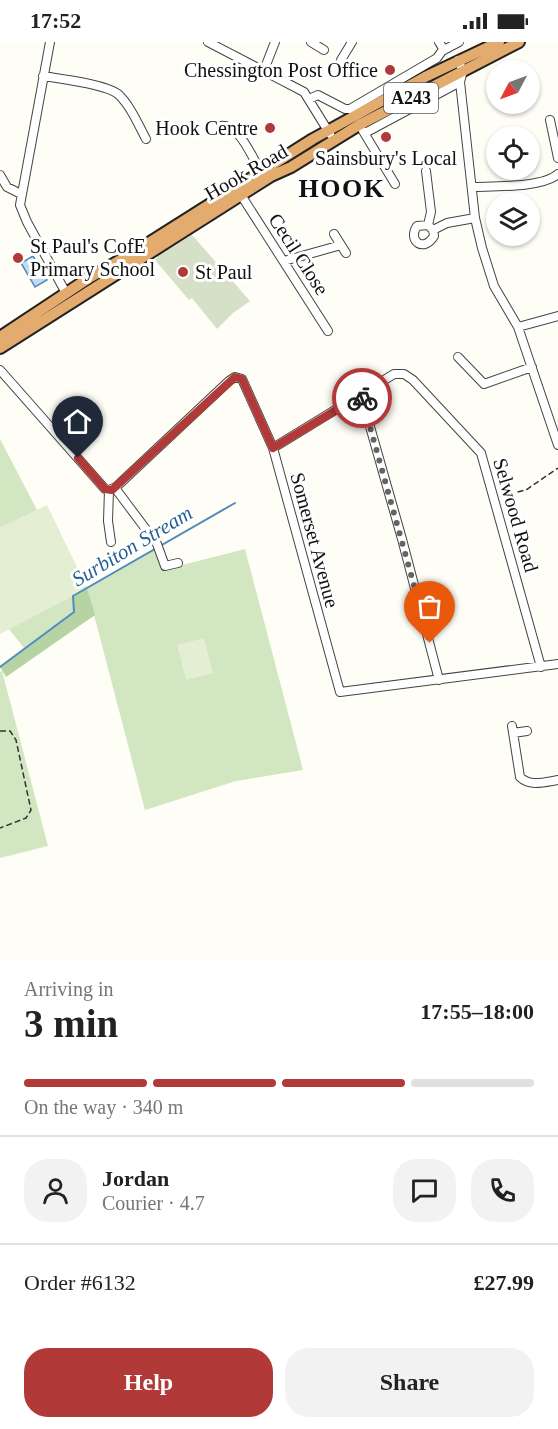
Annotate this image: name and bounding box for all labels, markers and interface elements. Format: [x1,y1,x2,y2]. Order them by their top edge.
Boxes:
text: 17:52 [30,8,81,33]
place label: Chessington Post Office [184,59,378,82]
north arrow [486,60,540,114]
map controls [486,60,540,246]
marker: Chessington Post Office [383,63,397,77]
road number: A243 [384,83,438,113]
place label: Hook Centre [155,117,258,139]
marker: Hook Centre [263,121,277,135]
button: locate [486,126,540,180]
marker: Sainsbury's Local [379,130,393,144]
street label: Hook Road [201,140,291,204]
place label: Sainsbury's Local [315,147,457,170]
district label: HOOK [299,174,385,203]
button: layers [486,192,540,246]
street label: Cecil Close [265,209,334,299]
place label: St Paul's CofE Primary School [30,235,155,281]
marker: St Paul's CofE Primary School [11,251,25,265]
place label: St Paul [195,261,253,283]
marker: St Paul [176,265,190,279]
courier [332,368,392,428]
icon: bike [346,382,379,415]
pin [52,396,103,458]
icon: home [61,405,94,438]
street label: Selwood Road [489,456,543,574]
street label: Somerset Avenue [286,470,344,610]
water label: Surbiton Stream [67,501,197,591]
pin [404,581,455,643]
icon: bag [413,590,446,623]
text: Arriving in [24,978,113,1000]
text: 17:55–18:00 [420,999,534,1024]
text: 3 min [24,1002,118,1045]
text: On the way · 340 m [24,1096,183,1118]
button: person [24,1159,87,1222]
button: chat [393,1159,456,1222]
button: phone [471,1159,534,1222]
text: Jordan [102,1166,169,1191]
text: Courier · 4.7 [102,1192,205,1214]
text: Order #6132 [24,1270,136,1295]
text: £27.99 [474,1270,534,1295]
button: Help [24,1348,273,1417]
button: Share [285,1348,534,1417]

